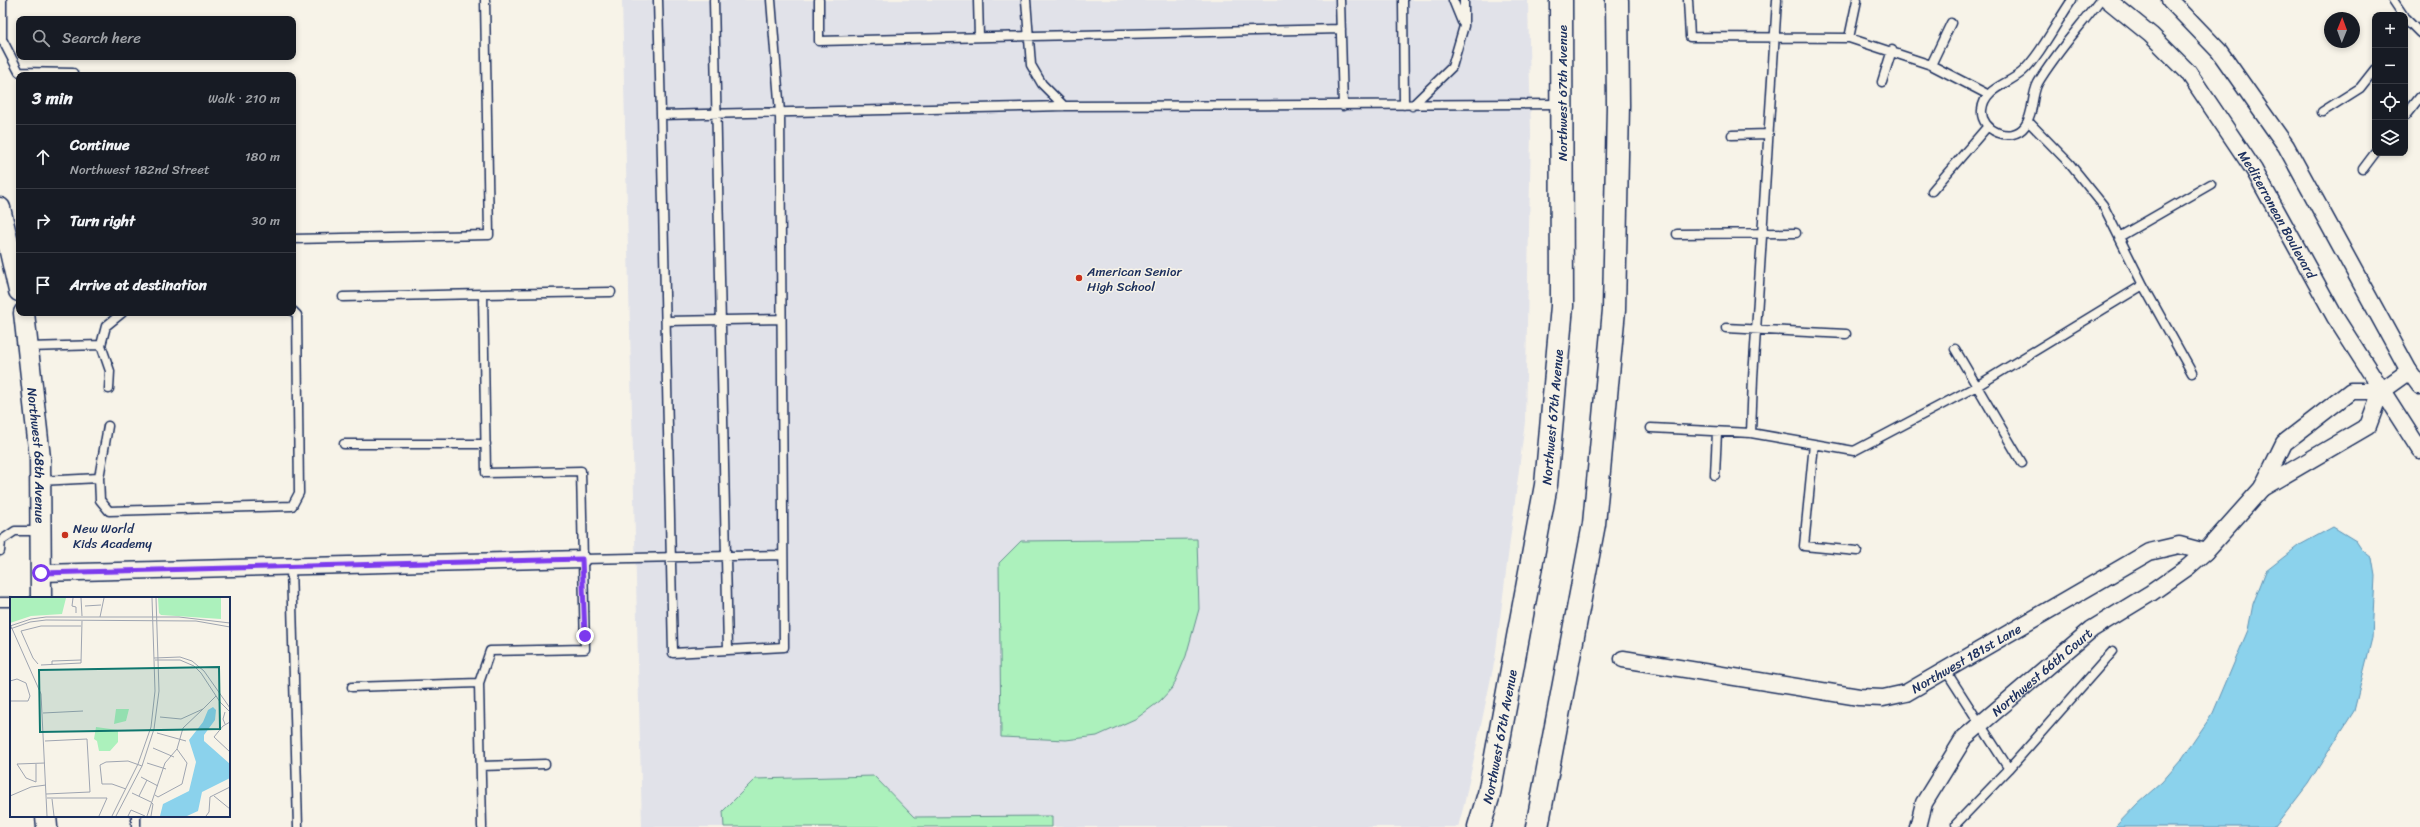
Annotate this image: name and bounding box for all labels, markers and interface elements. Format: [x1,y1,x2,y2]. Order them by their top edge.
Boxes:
north arrow [2324,12,2360,48]
map controls [2372,12,2408,156]
button: + [2372,12,2408,48]
search box [16,16,296,60]
text: Search here [62,25,141,51]
street label: Northwest 67th Avenue [1551,25,1574,161]
icon: search [30,27,52,49]
button: − [2372,48,2408,84]
text: 3 min [32,83,73,113]
button: locate [2372,84,2408,120]
text: Walk · 210 m [208,87,280,110]
button: layers [2372,120,2408,156]
text: Continue [70,132,130,158]
text: 180 m [245,145,280,168]
street label: Mediterranean Boulevard [2232,145,2324,284]
icon: ahead [32,146,54,168]
text: Northwest 182nd Street [70,158,210,181]
text: Turn right [70,208,135,234]
text: 30 m [251,209,280,232]
icon: right [32,210,54,232]
place label: American Senior High School [1086,260,1182,298]
text: Arrive at destination [70,272,207,298]
marker: American Senior High School [1074,273,1084,283]
icon: arrive [32,274,54,296]
street label: Northwest 67th Avenue [1535,348,1570,486]
street label: Northwest 68th Avenue [21,386,52,523]
place label: New World Kids Academy [73,517,152,555]
marker: New World Kids Academy [60,530,70,540]
route start [32,564,50,582]
inset map [10,597,230,817]
street label: Northwest 181st Lane [1907,617,2026,699]
street label: Northwest 66th Court [1986,622,2098,722]
route end [576,627,594,645]
street label: Northwest 67th Avenue [1475,667,1523,806]

